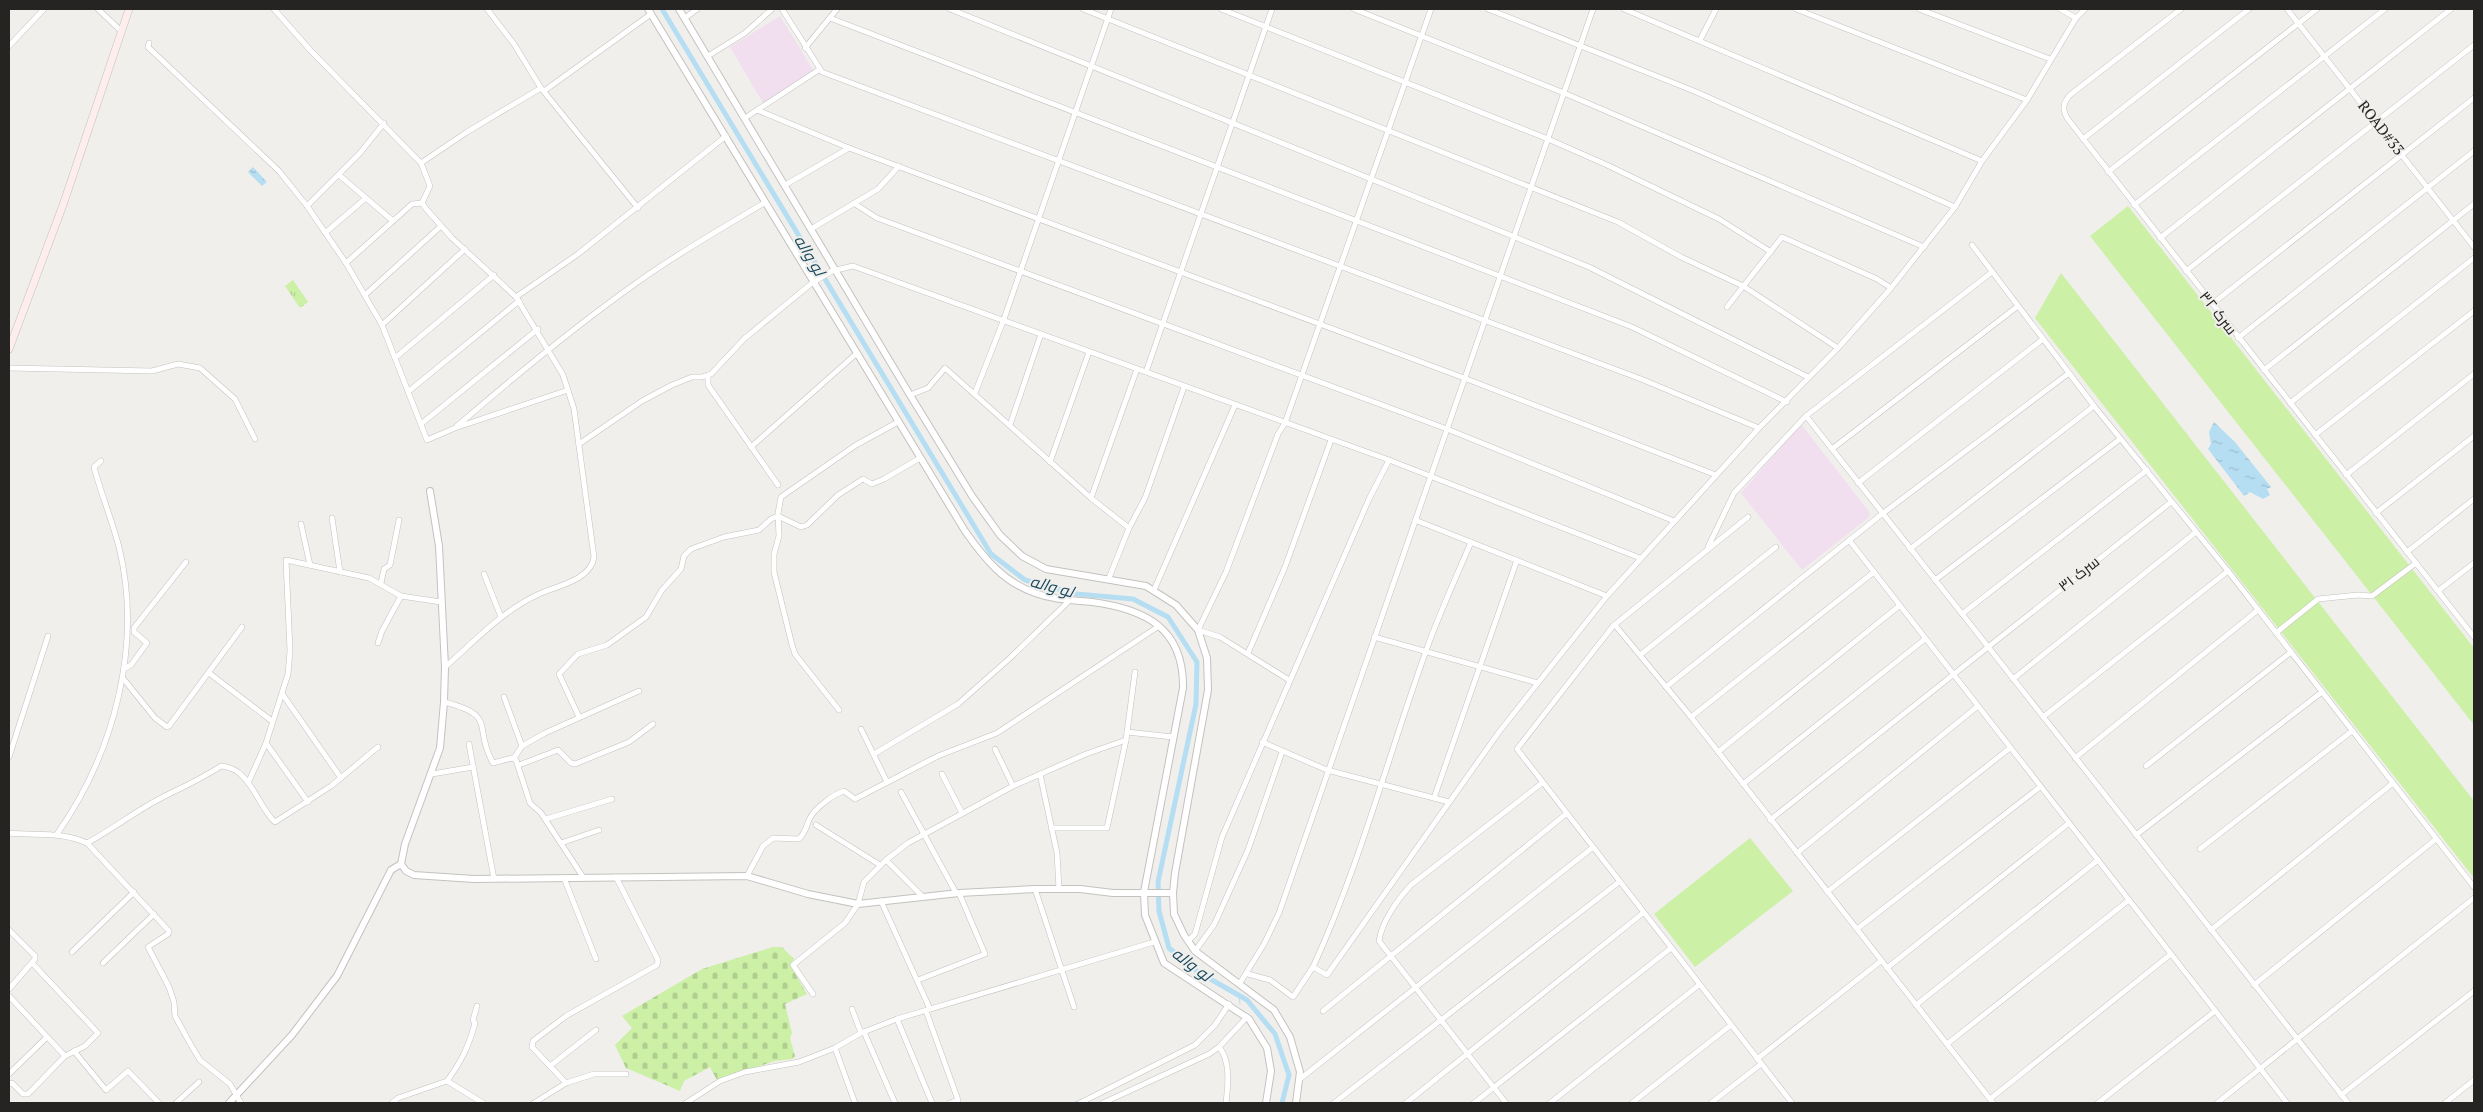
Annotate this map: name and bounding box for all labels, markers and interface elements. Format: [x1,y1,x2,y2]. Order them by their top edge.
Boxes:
street label: ROAD#33 [2354,96,2409,159]
water label: لو واله [789,230,832,282]
street label: سرک ۳۲ [2195,286,2242,338]
street label: سرک ۳۱ [2054,551,2103,596]
water label: لو واله [1028,570,1079,603]
water label: لو واله [1168,942,1218,988]

